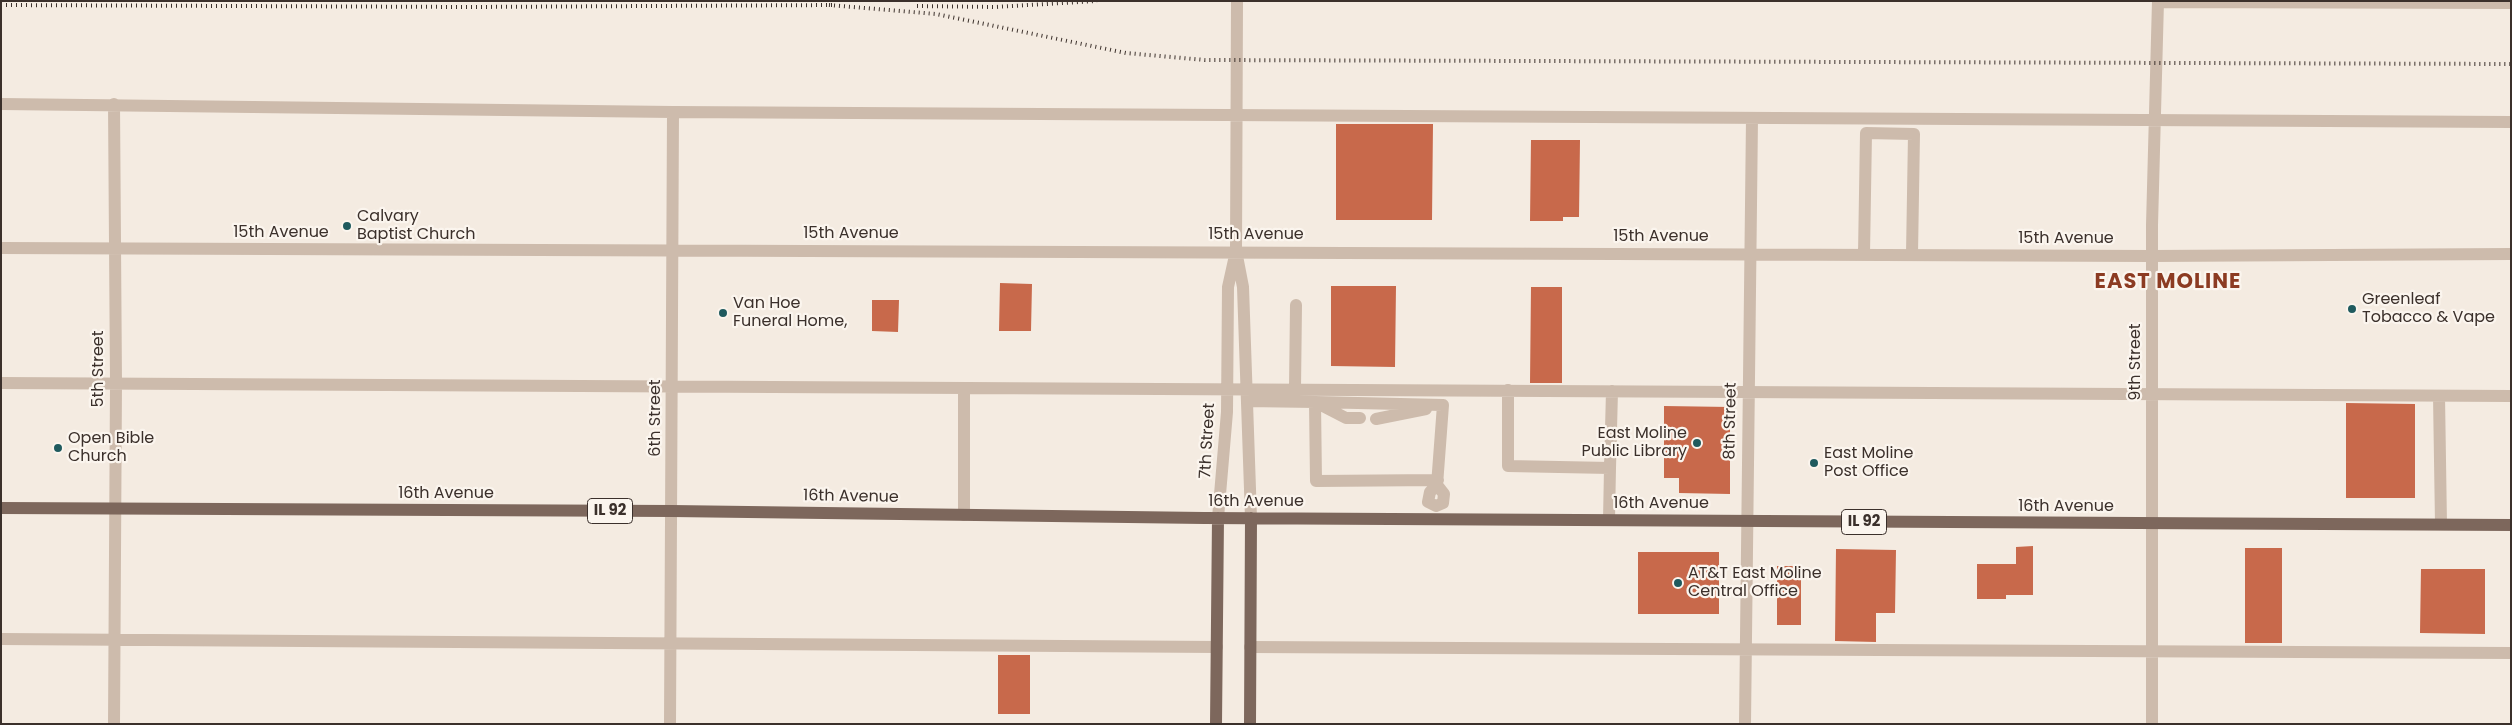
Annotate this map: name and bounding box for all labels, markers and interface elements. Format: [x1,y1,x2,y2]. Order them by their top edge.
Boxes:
place label: Calvary Baptist Church [357,207,475,245]
marker: Calvary Baptist Church [341,220,353,232]
street label: 15th Avenue [233,223,329,243]
street label: 15th Avenue [803,224,899,244]
street label: 15th Avenue [1208,225,1304,245]
street label: 15th Avenue [1613,227,1709,247]
street label: 15th Avenue [2018,229,2114,249]
district label: EAST MOLINE [2093,270,2243,296]
place label: Greenleaf Tobacco & Vape [2362,290,2495,328]
place label: Van Hoe Funeral Home, [733,294,847,332]
marker: Greenleaf Tobacco & Vape [2346,303,2358,315]
marker: Van Hoe Funeral Home, [717,307,729,319]
street label: 9th Street [2126,323,2146,401]
street label: 5th Street [89,330,109,408]
street label: 6th Street [646,379,666,457]
street label: 8th Street [1721,382,1741,460]
street label: 7th Street [1196,403,1220,479]
place label: East Moline Public Library [1581,424,1687,462]
place label: Open Bible Church [68,429,154,467]
marker: East Moline Public Library [1691,437,1703,449]
marker: Open Bible Church [52,442,64,454]
place label: East Moline Post Office [1824,444,1914,482]
marker: East Moline Post Office [1808,457,1820,469]
street label: 16th Avenue [398,484,494,504]
street label: 16th Avenue [803,487,899,507]
street label: 16th Avenue [1208,492,1304,512]
street label: 16th Avenue [1613,494,1709,514]
street label: 16th Avenue [2018,497,2114,517]
road number: IL 92 [588,498,632,524]
road number: IL 92 [1842,510,1886,534]
place label: AT&T East Moline Central Office [1688,564,1822,602]
marker: AT&T East Moline Central Office [1672,577,1684,589]

